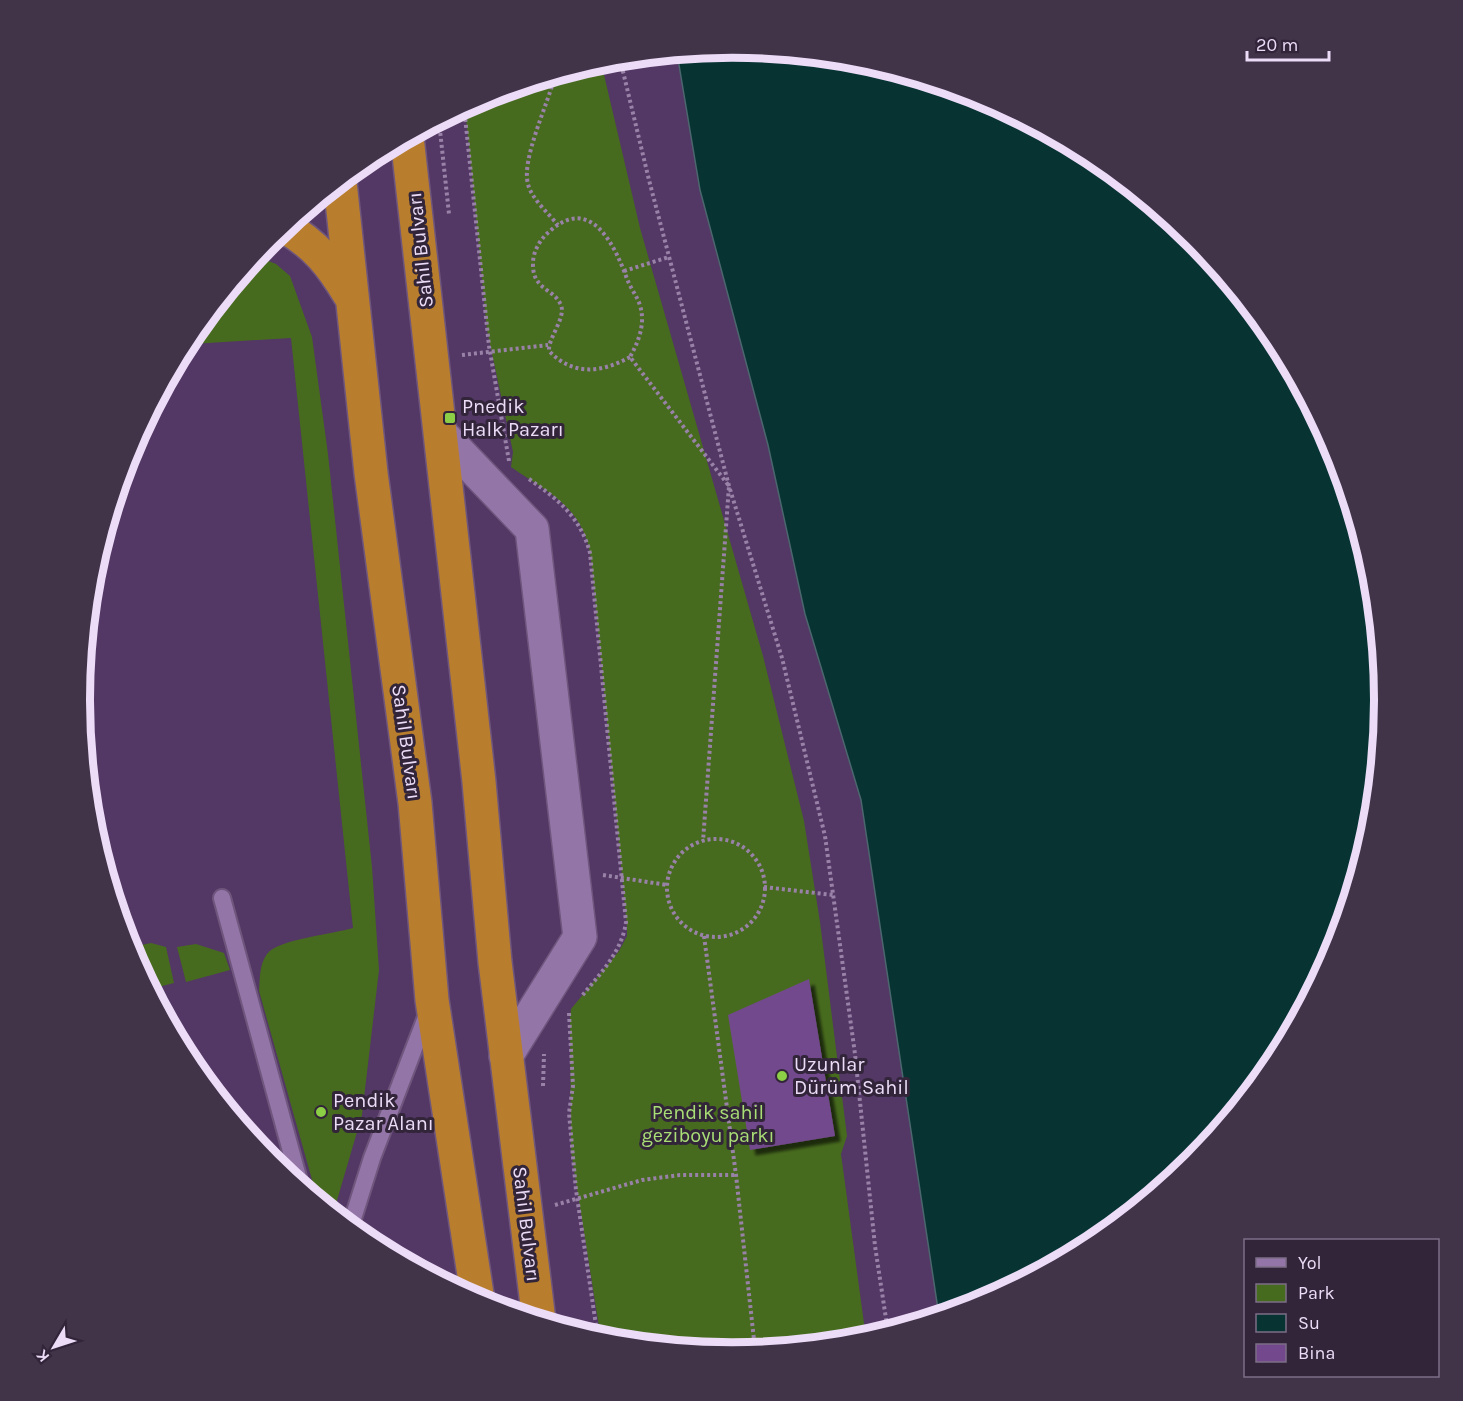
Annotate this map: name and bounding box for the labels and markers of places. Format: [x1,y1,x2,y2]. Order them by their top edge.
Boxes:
place label: Pnedik Halk Pazarı [462,395,564,441]
marker: Pnedik Halk Pazarı [443,411,457,425]
place label: Uzunlar Dürüm Sahil [794,1053,909,1099]
marker: Uzunlar Dürüm Sahil [775,1069,789,1083]
place label: Pendik Pazar Alanı [333,1089,434,1135]
marker: Pendik Pazar Alanı [314,1105,328,1119]

